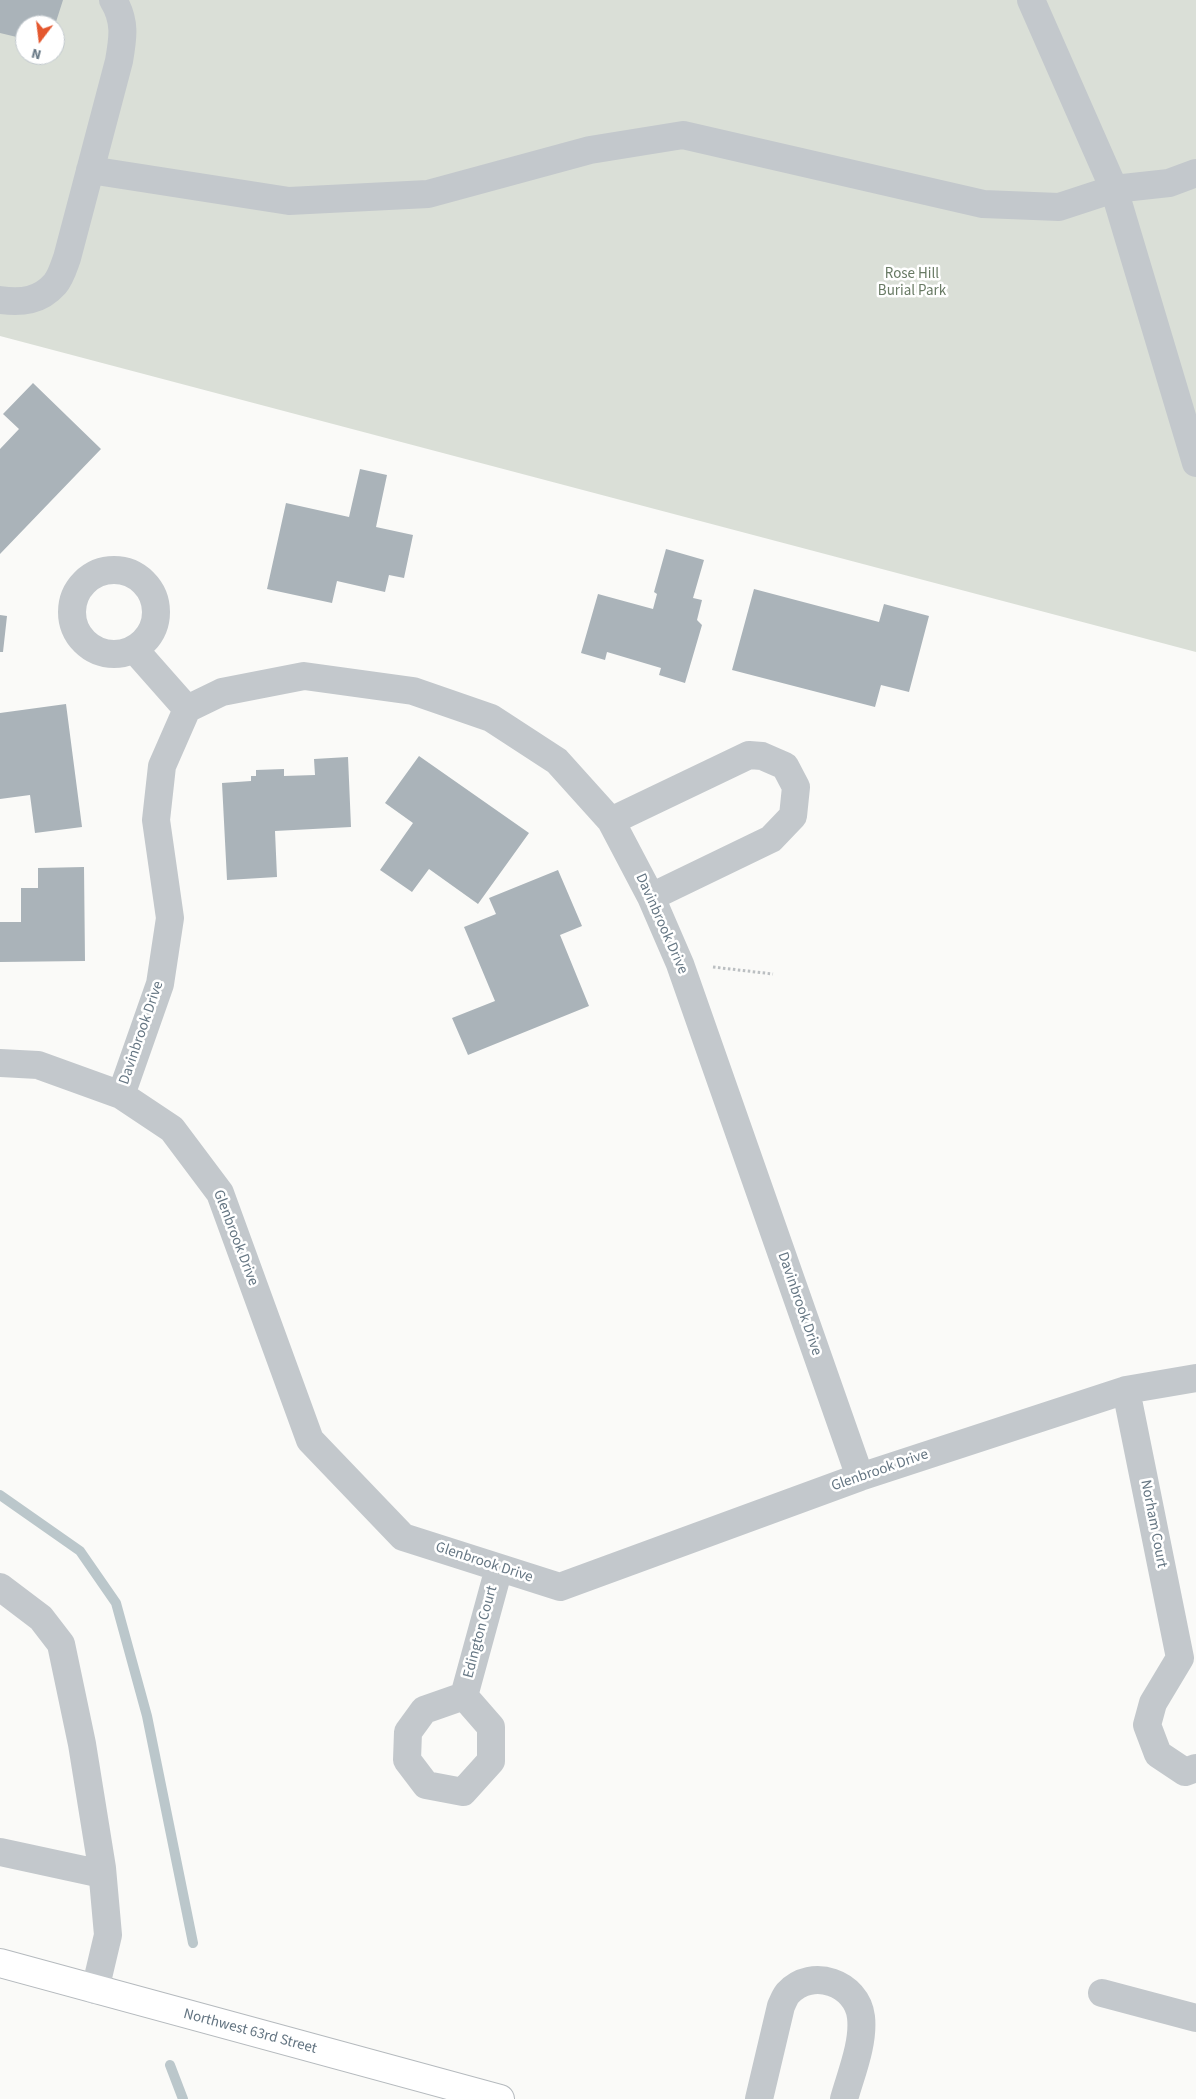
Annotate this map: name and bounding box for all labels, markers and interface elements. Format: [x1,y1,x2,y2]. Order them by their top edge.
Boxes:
north arrow [15,15,65,65]
text: N [29,43,43,64]
park label: Rose Hill Burial Park [878,266,946,301]
street label: Davinbrook Drive [631,871,691,977]
street label: Davinbrook Drive [116,979,168,1087]
street label: Glenbrook Drive [208,1188,262,1288]
street label: Davinbrook Drive [773,1250,825,1358]
street label: Glenbrook Drive [829,1446,931,1496]
street label: Norham Court [1136,1478,1170,1570]
street label: Glenbrook Drive [433,1539,535,1587]
street label: Edington Court [460,1584,502,1680]
street label: Northwest 63rd Street [181,2006,319,2058]

